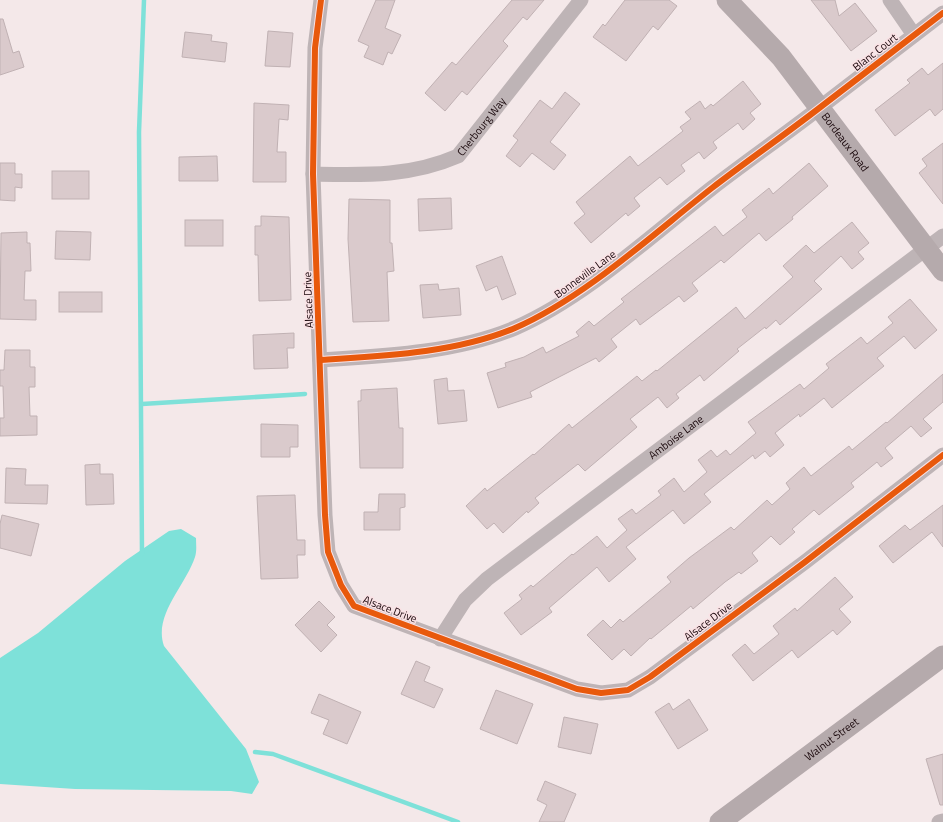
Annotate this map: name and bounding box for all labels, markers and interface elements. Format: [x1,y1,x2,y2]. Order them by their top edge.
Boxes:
street label: Blanc Court [849,29,901,75]
street label: Cherbourg Way [453,93,510,159]
street label: Bordeaux Road [818,109,873,175]
street label: Bonneville Lane [551,246,620,302]
street label: Alsace Drive [299,271,317,329]
street label: Amboise Lane [645,411,707,463]
street label: Alsace Drive [361,591,420,627]
street label: Alsace Drive [681,597,736,644]
street label: Walnut Street [801,713,862,765]

